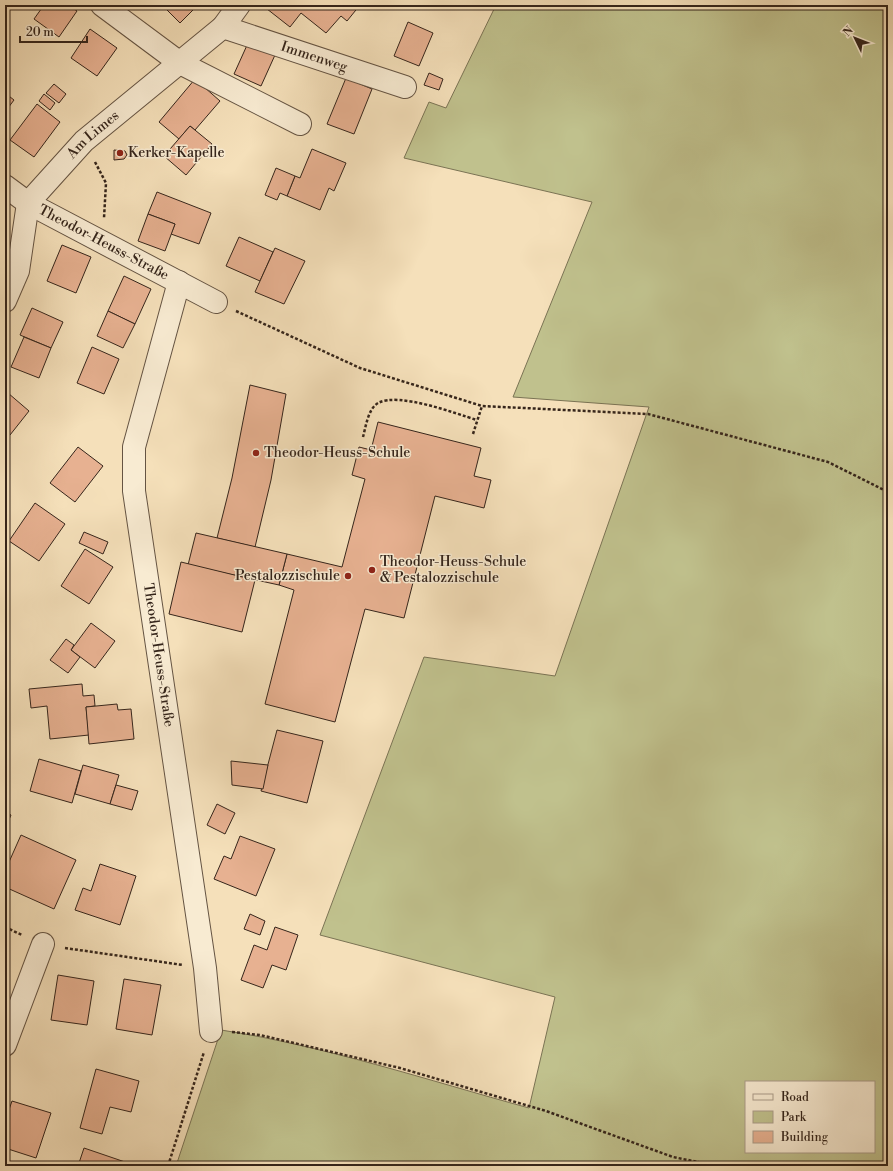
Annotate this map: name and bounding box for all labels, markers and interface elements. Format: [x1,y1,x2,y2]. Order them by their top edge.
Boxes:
scale bar [20,18,87,44]
north arrow [835,18,875,58]
text: N [840,24,857,40]
text: 20 m [26,25,54,40]
street label: Immenweg [279,38,351,77]
street label: Am Limes [63,107,123,163]
place label: Kerker-Kapelle [128,144,225,162]
marker: Kerker-Kapelle [115,148,125,158]
street label: Theodor-Heuss-Straße [35,201,172,285]
place label: Theodor-Heuss-Schule [264,444,410,462]
marker: Theodor-Heuss-Schule [251,448,261,458]
place label: Theodor-Heuss-Schule & Pestalozzischule [380,553,526,587]
marker: Theodor-Heuss-Schule & Pestalozzischule [367,565,377,575]
place label: Pestalozzischule [235,567,340,585]
marker: Pestalozzischule [343,571,353,581]
street label: Theodor-Heuss-Straße [139,582,178,728]
legend [745,1081,875,1153]
text: Road [781,1090,809,1105]
text: Park [781,1110,807,1125]
text: Building [780,1130,829,1145]

